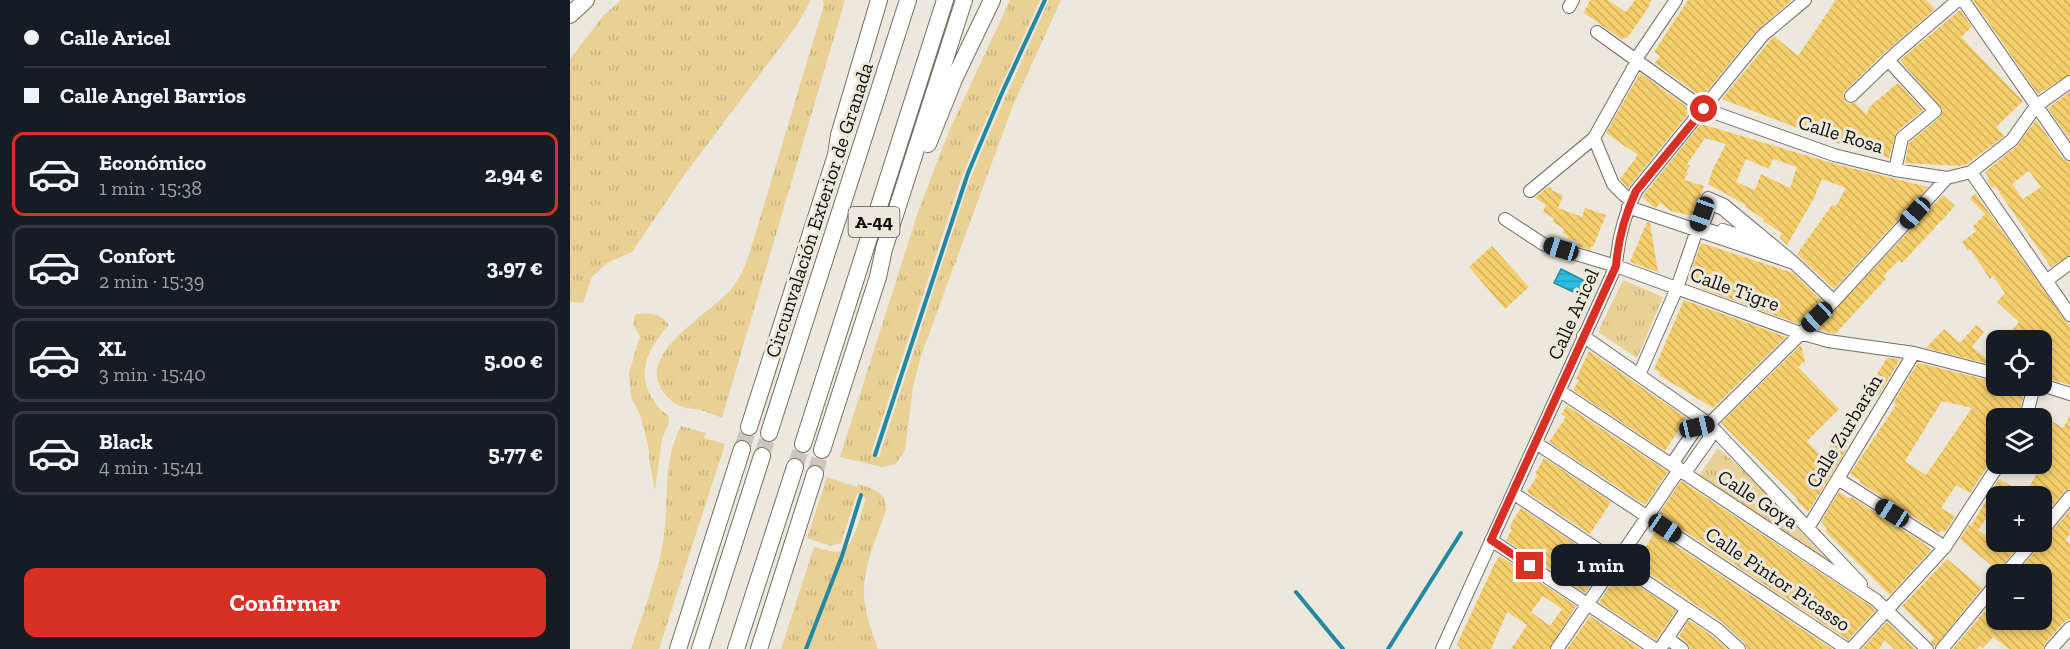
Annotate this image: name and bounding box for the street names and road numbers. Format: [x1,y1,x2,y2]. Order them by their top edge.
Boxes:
street label: Circunvalación Exterior de Granada [760,59,878,360]
street label: Calle Rosa [1795,110,1887,158]
road number: A-44 [848,207,900,237]
street label: Calle Tigre [1687,262,1783,316]
street label: Calle Aricel [1542,265,1604,363]
street label: Calle Zurbarán [1801,370,1888,492]
street label: Calle Goya [1713,464,1803,534]
street label: Calle Pintor Picasso [1701,522,1855,636]

